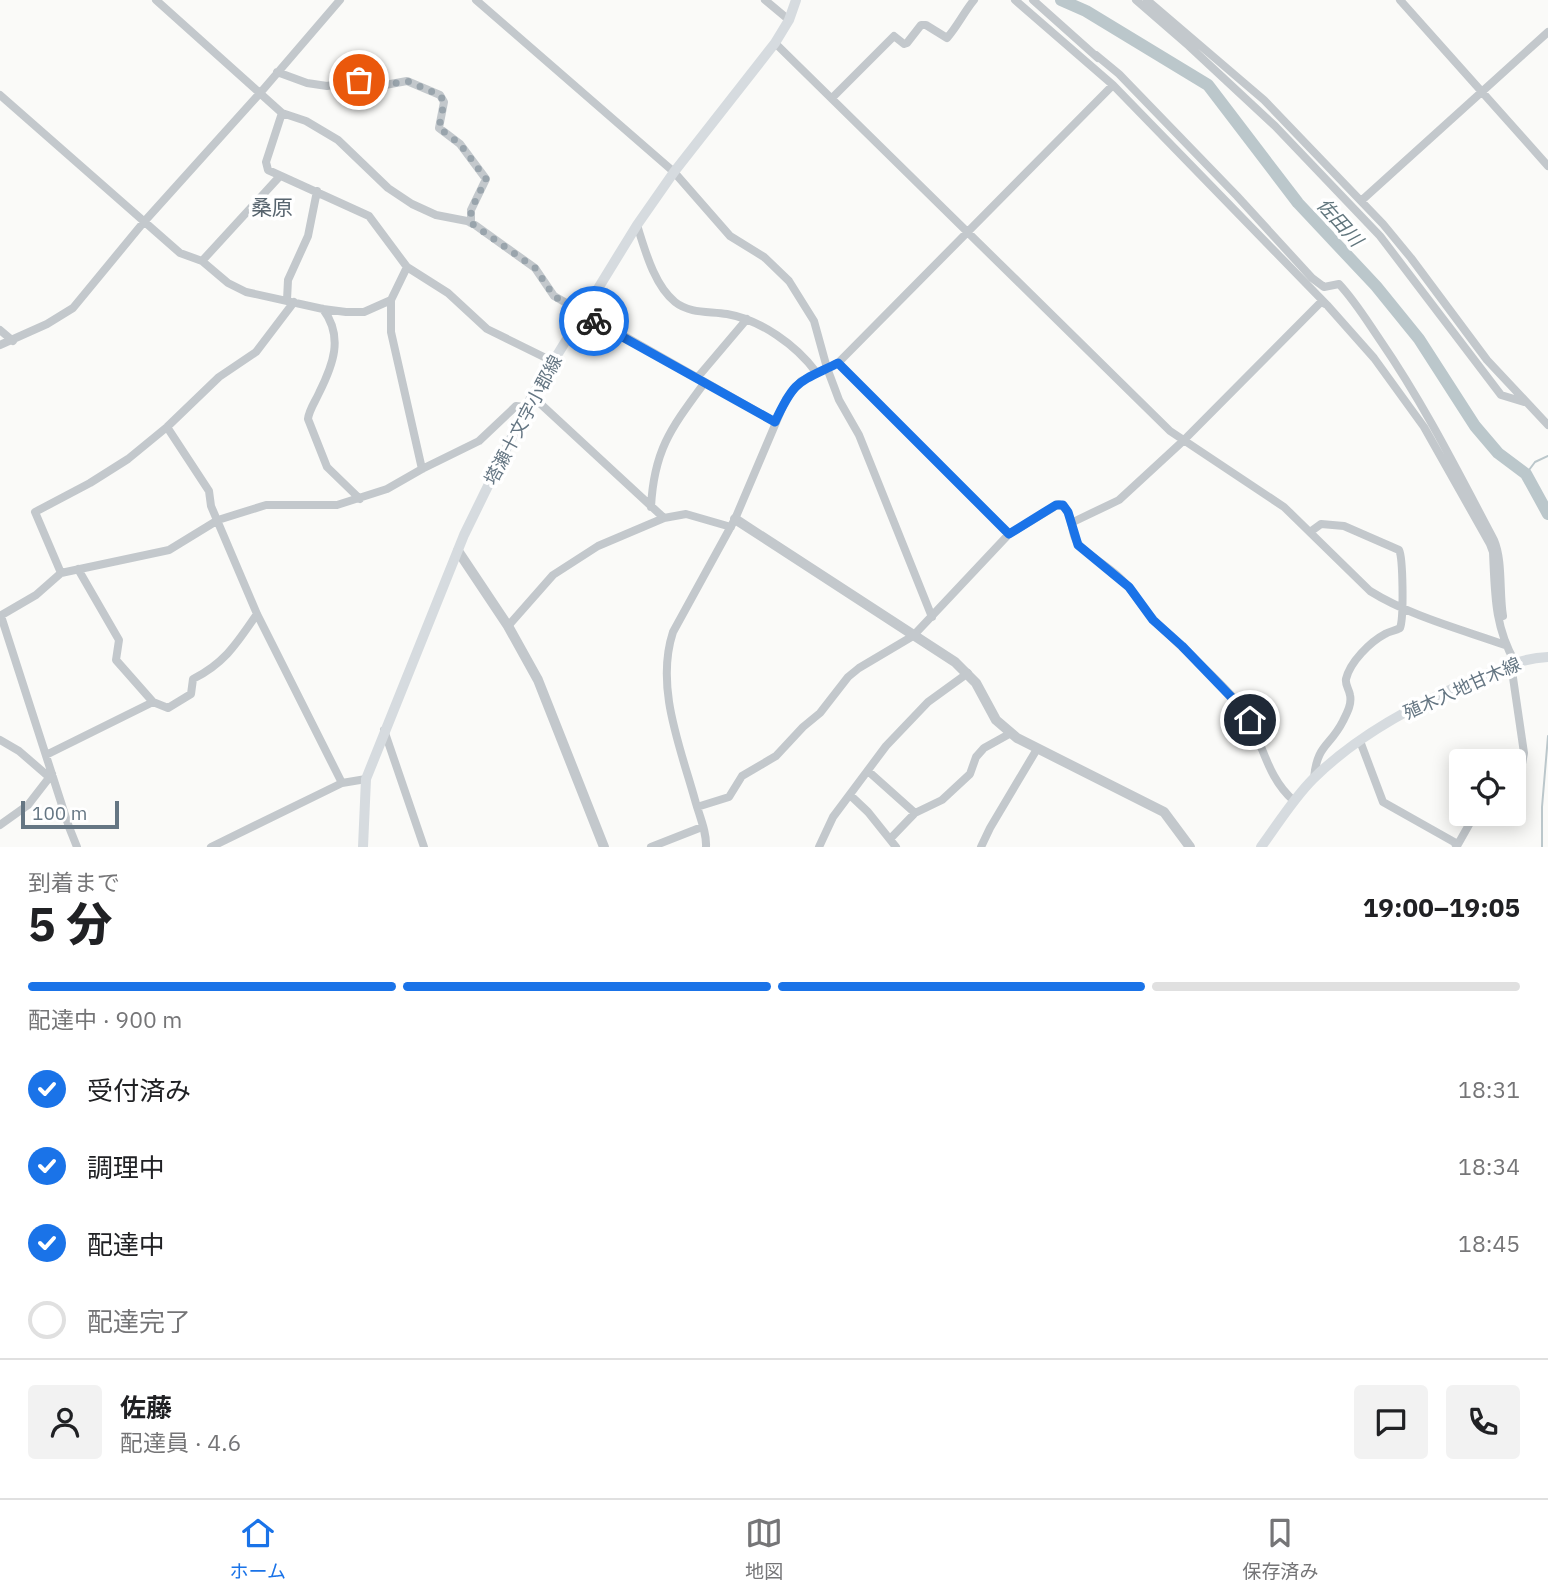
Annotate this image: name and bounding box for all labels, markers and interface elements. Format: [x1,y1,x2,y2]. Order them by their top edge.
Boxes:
pin [329,50,389,110]
icon: bag [340,61,378,99]
district label: 桑原 [251,193,293,221]
water label: 佐田川 [1312,193,1369,253]
courier [559,286,629,356]
icon: bike [575,302,613,340]
street label: 塔瀬十文字小郡線 [479,351,567,489]
street label: 殖木入地甘木線 [1400,652,1524,724]
pin [1220,690,1280,750]
icon: home [1231,701,1269,739]
map controls [1449,749,1526,826]
button: locate [1449,749,1526,826]
scale bar [21,798,119,830]
text: 100 m [32,801,87,825]
text: 到着まで [28,867,120,897]
text: 19:00–19:05 [1363,890,1520,924]
text: 5 分 [28,894,112,954]
text: 配達中 · 900 m [28,1004,182,1034]
icon: check [28,1070,66,1108]
text: 受付済み [87,1073,191,1107]
text: 18:31 [1458,1074,1520,1104]
icon: check [28,1147,66,1185]
text: 調理中 [87,1150,165,1184]
text: 18:34 [1458,1151,1520,1181]
icon: check [28,1224,66,1262]
text: 配達中 [87,1227,165,1261]
text: 18:45 [1458,1228,1520,1258]
text: 配達完了 [87,1304,191,1338]
button: person [28,1385,102,1459]
button: chat [1354,1385,1428,1459]
button: phone [1446,1385,1520,1459]
text: 佐藤 [120,1390,172,1424]
text: 配達員 · 4.6 [120,1427,241,1457]
tab: ホーム [230,1514,286,1583]
tab: 地図 [745,1514,783,1583]
tab: 保存済み [1242,1514,1318,1583]

